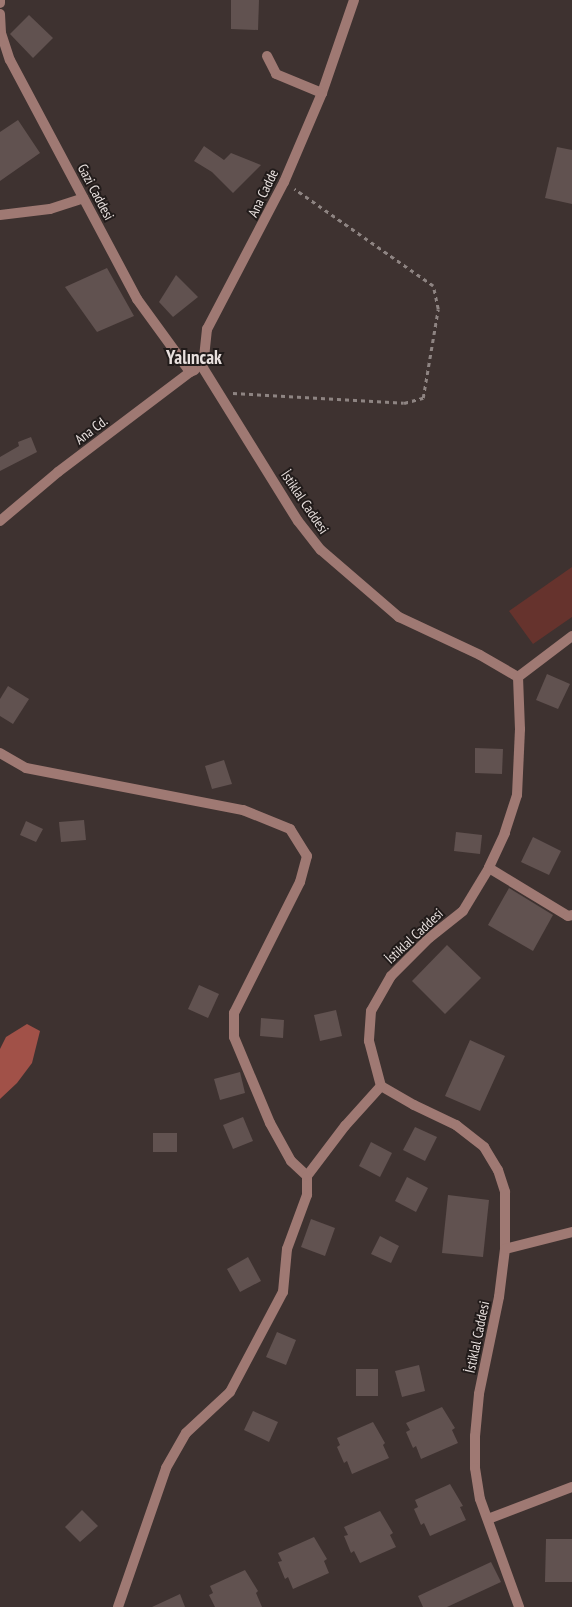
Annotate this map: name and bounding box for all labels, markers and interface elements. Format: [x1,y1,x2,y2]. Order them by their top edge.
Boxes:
street label: Gazi Caddesi [74,161,118,223]
street label: Ana Cadde [244,166,282,220]
district label: Yalıncak [166,347,222,369]
street label: Ana Cd. [71,412,111,448]
street label: İstiklal Caddesi [278,467,332,537]
street label: İstiklal Caddesi [382,905,446,967]
street label: İstiklal Caddesi [461,1300,493,1374]

